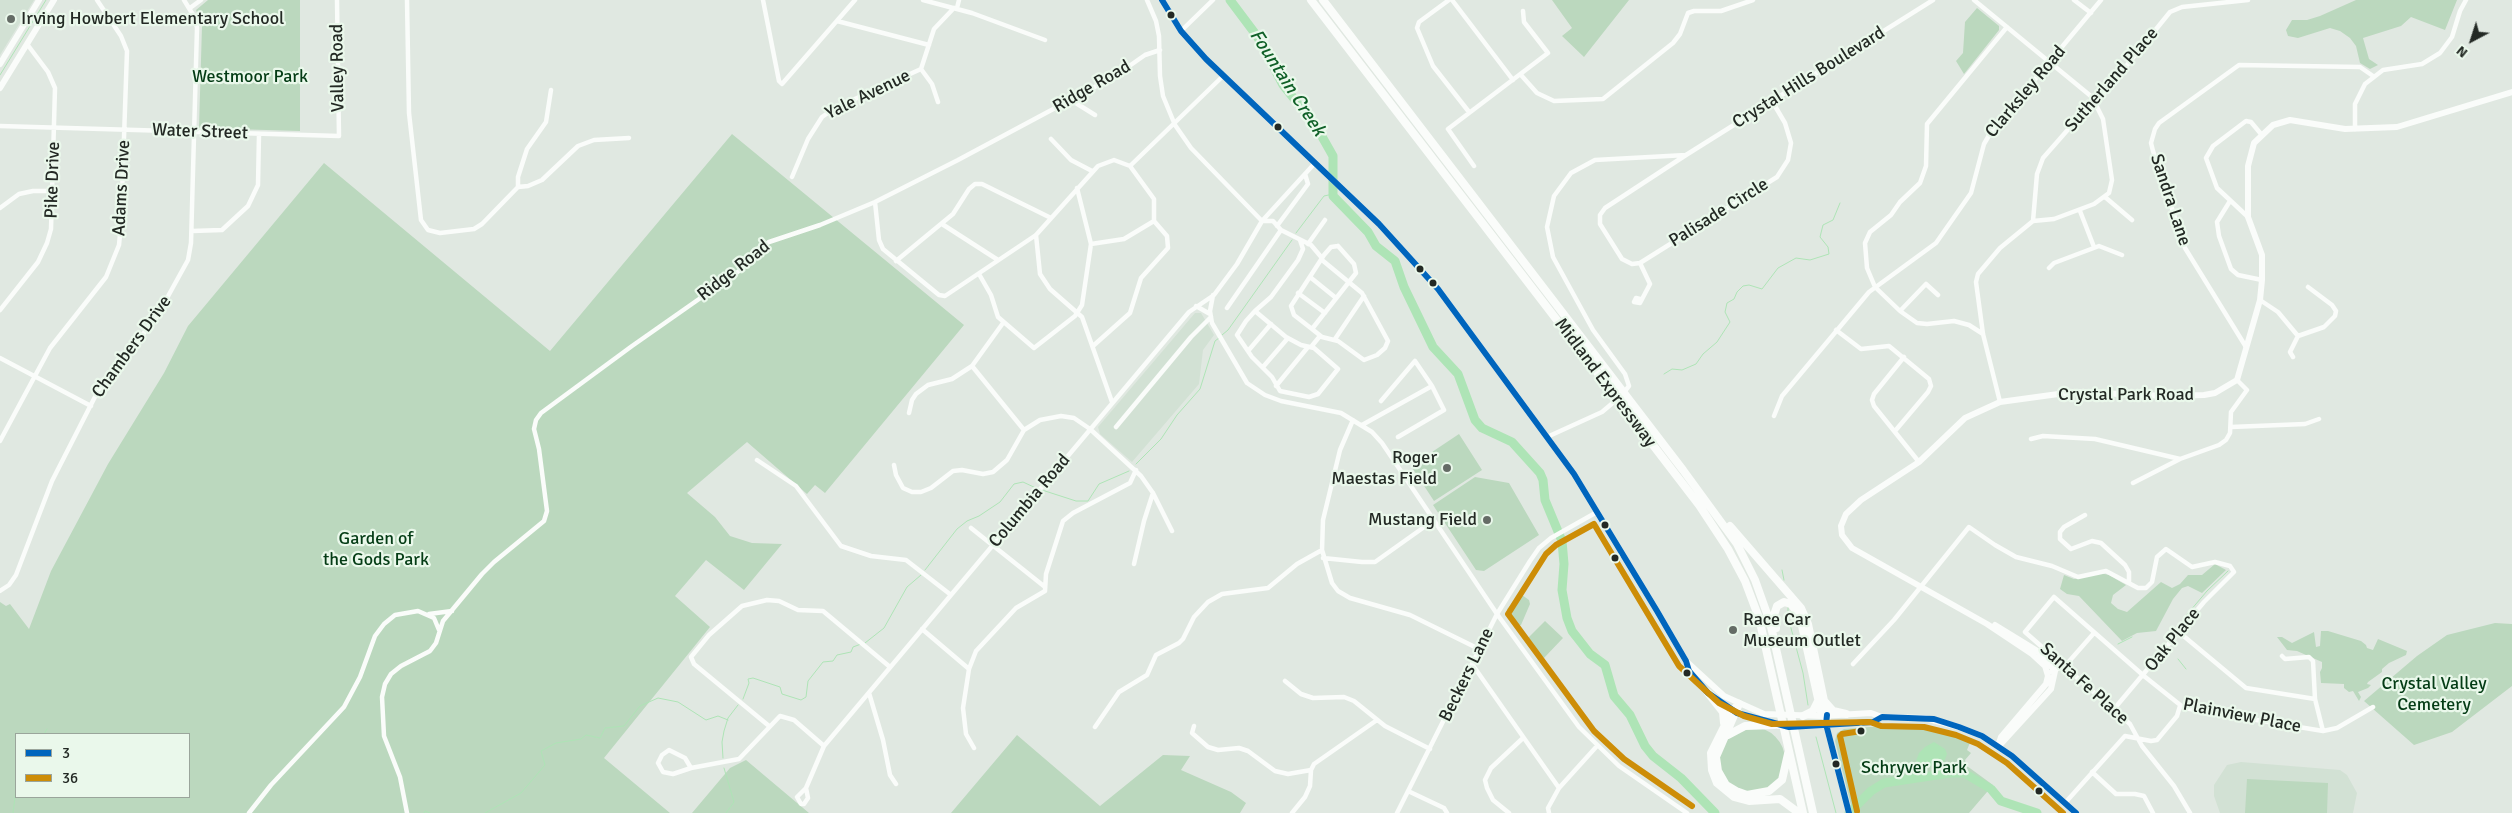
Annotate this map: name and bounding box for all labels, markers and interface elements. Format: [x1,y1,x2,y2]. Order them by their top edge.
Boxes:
place label: Irving Howbert Elementary School [21,8,284,30]
unlabelled marker [1166,10,1176,20]
marker: Irving Howbert Elementary School [5,13,17,25]
north arrow [2447,15,2497,65]
street label: Crystal Hills Boulevard [1729,22,1889,134]
street label: Sutherland Place [2061,23,2163,137]
street label: Valley Road [326,24,350,112]
water label: Fountain Creek [1244,25,1330,141]
street label: Clarksley Road [1981,42,2071,142]
text: N [2453,42,2471,62]
street label: Ridge Road [1049,56,1135,118]
street label: Yale Avenue [822,65,914,125]
park label: Westmoor Park [192,66,308,88]
street label: Water Street [152,120,248,144]
unlabelled marker [1273,122,1283,132]
street label: Adams Drive [109,140,135,236]
street label: Pike Drive [41,141,65,219]
street label: Sandra Lane [2145,151,2195,249]
street label: Palisade Circle [1665,174,1773,252]
street label: Ridge Road [693,236,775,306]
unlabelled marker [1415,264,1425,274]
unlabelled marker [1428,278,1438,288]
street label: Chambers Drive [88,292,176,402]
street label: Midland Expressway [1549,314,1661,452]
street label: Crystal Park Road [2058,384,2194,406]
place label: Roger Maestas Field [1331,447,1437,489]
street label: Columbia Road [985,450,1075,552]
marker: Roger Maestas Field [1441,462,1453,474]
place label: Mustang Field [1368,509,1477,531]
marker: Mustang Field [1481,514,1493,526]
unlabelled marker [1600,520,1610,530]
park label: Garden of the Gods Park [323,528,429,570]
unlabelled marker [1610,553,1620,563]
street label: Oak Place [2141,604,2205,676]
place label: Race Car Museum Outlet [1743,609,1861,652]
marker: Race Car Museum Outlet [1727,624,1739,636]
street label: Beckers Lane [1435,625,1499,725]
street label: Santa Fe Place [2035,638,2133,730]
unlabelled marker [1682,668,1692,678]
park label: Crystal Valley Cemetery [2381,673,2487,716]
street label: Plainview Place [2181,694,2303,738]
unlabelled marker [1856,726,1866,736]
legend [15,733,190,798]
text: 3 [62,744,70,762]
park label: Schryver Park [1861,757,1967,779]
unlabelled marker [1831,759,1841,769]
text: 36 [62,769,78,787]
unlabelled marker [2034,786,2044,796]

